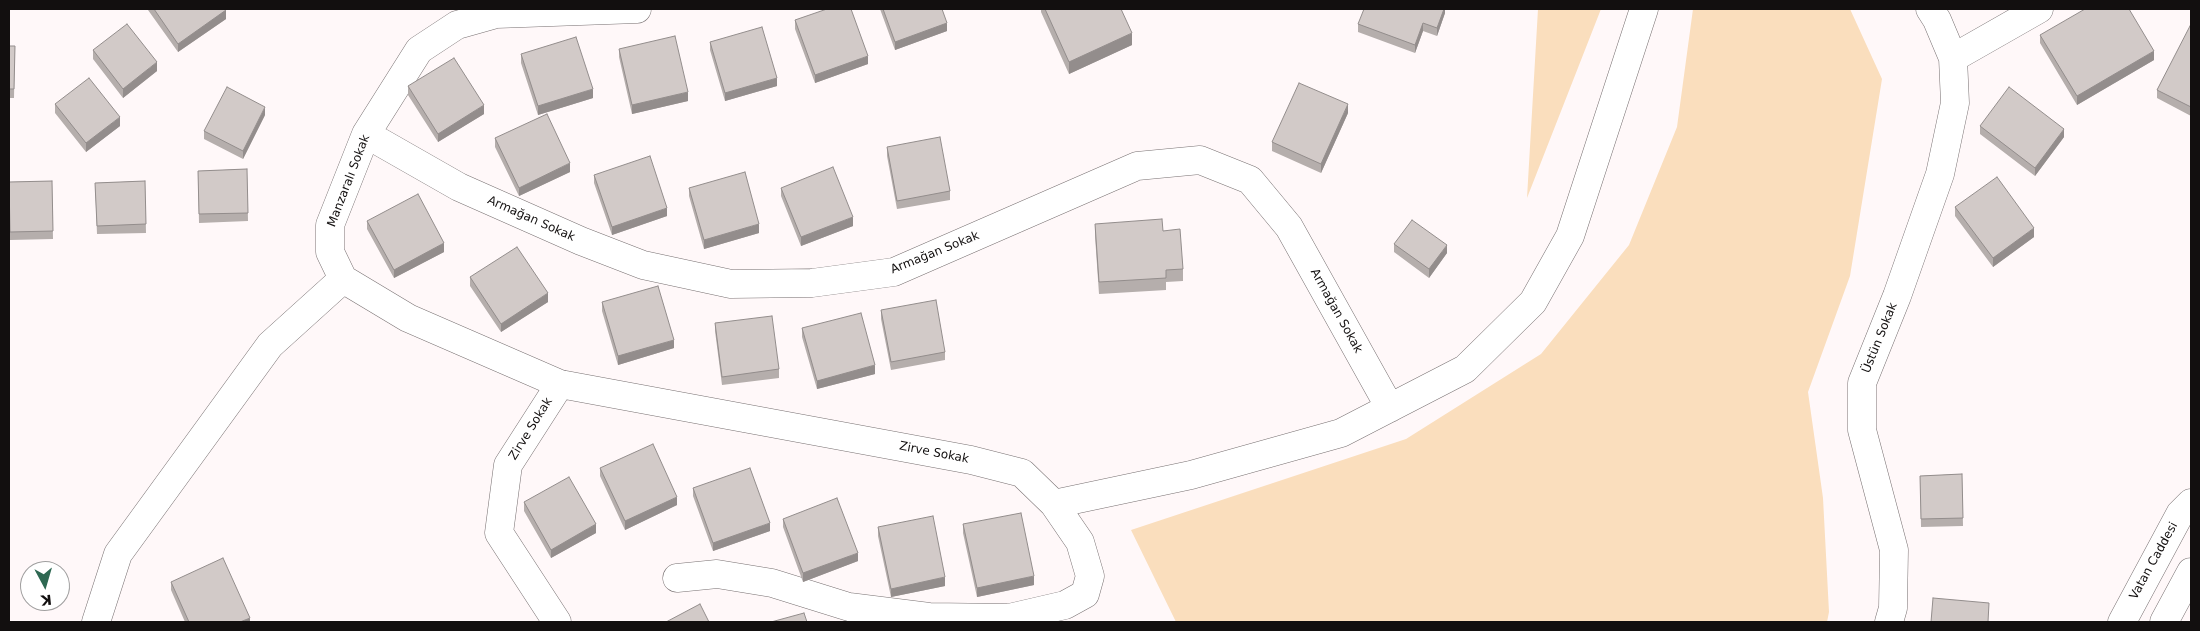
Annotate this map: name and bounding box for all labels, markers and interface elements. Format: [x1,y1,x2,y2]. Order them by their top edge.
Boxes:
street label: Manzaralı Sokak [325,133,373,229]
street label: Armağan Sokak [485,193,577,245]
street label: Armağan Sokak [889,229,981,277]
street label: Armağan Sokak [1307,266,1365,356]
street label: Üstün Sokak [1859,301,1901,375]
street label: Zirve Sokak [506,395,556,463]
street label: Zirve Sokak [898,439,970,467]
street label: Vatan Caddesi [2127,520,2181,602]
north arrow [20,561,70,611]
text: K [40,591,53,608]

